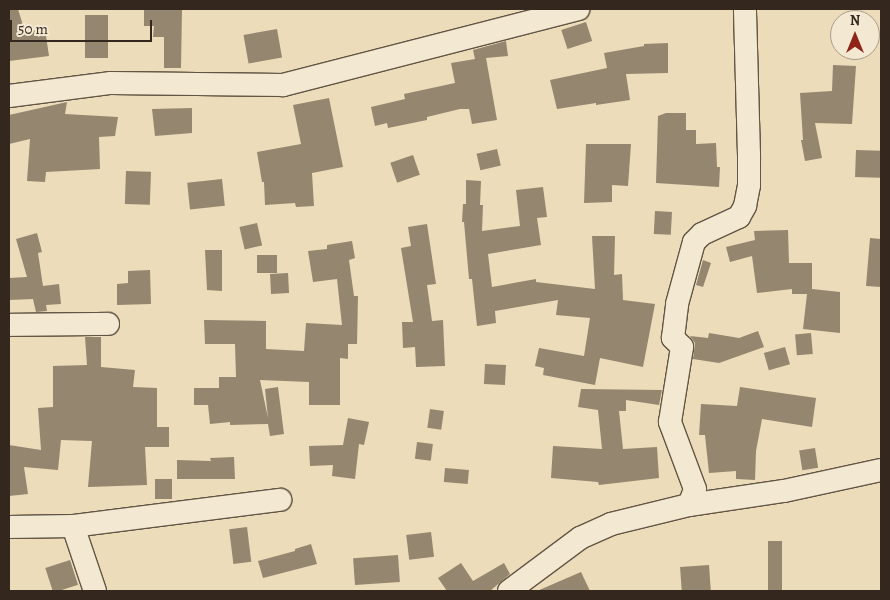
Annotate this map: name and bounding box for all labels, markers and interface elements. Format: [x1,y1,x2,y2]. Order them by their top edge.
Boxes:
scale bar [12,10,155,42]
north arrow [830,10,880,60]
text: N [850,11,860,30]
text: 50 m [18,19,48,39]

